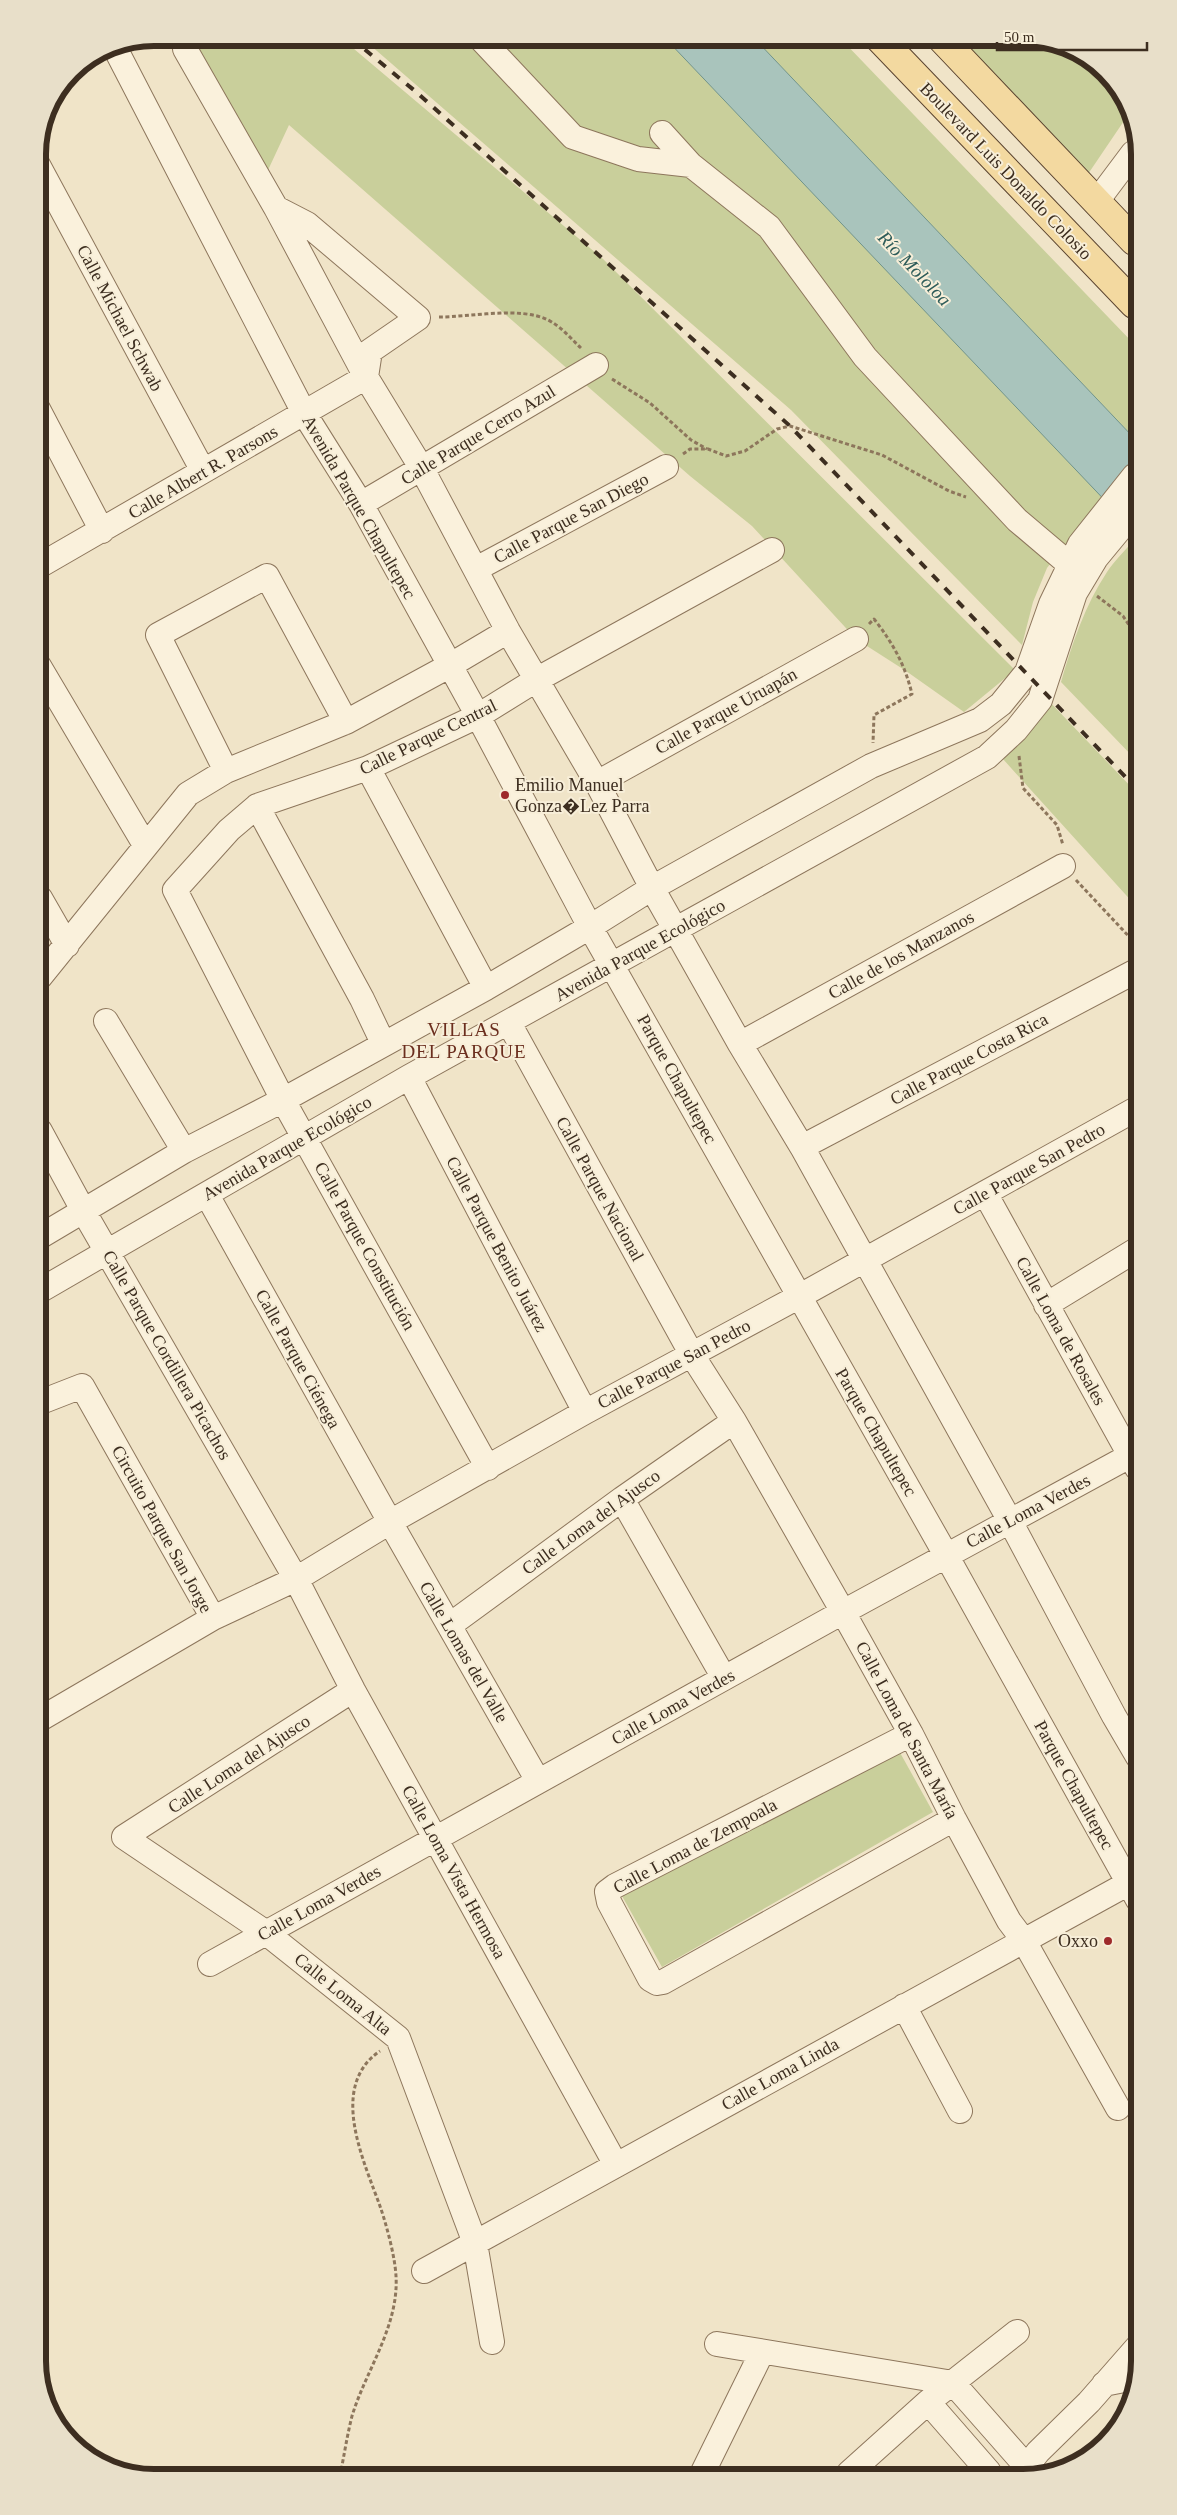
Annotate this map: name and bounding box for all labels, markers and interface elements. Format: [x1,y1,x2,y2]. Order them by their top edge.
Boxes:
scale bar [997,20,1147,52]
text: 50 m [1004,29,1035,45]
street label: Boulevard Luis Donaldo Colosio [916,78,1096,264]
water label: Río Mololoa [873,226,955,310]
street label: Calle Michael Schwab [73,241,167,395]
street label: Calle Parque Cerro Azul [397,381,559,489]
street label: Avenida Parque Chapultepec [298,412,420,602]
street label: Calle Albert R. Parsons [125,421,281,523]
street label: Calle Parque San Diego [490,469,652,567]
street label: Calle Parque Uruapán [652,664,800,758]
street label: Calle Parque Central [356,695,500,779]
place label: Emilio Manuel Gonza�Lez Parra [515,775,649,816]
marker: Emilio Manuel Gonza�Lez Parra [499,789,511,801]
street label: Avenida Parque Ecológico [551,895,729,1005]
street label: Calle de los Manzanos [825,907,977,1003]
street label: Calle Parque Costa Rica [887,1009,1051,1109]
street label: Parque Chapultepec [633,1011,721,1147]
district label: VILLAS DEL PARQUE [401,1019,527,1062]
street label: Avenida Parque Ecológico [199,1091,375,1205]
street label: Calle Parque Nacional [552,1113,648,1265]
street label: Calle Parque San Pedro [950,1119,1108,1219]
street label: Calle Parque Benito Juárez [442,1153,552,1335]
street label: Calle Parque Constitución [310,1159,420,1333]
street label: Calle Parque Cordillera Picachos [99,1247,235,1463]
street label: Calle Loma de Rosales [1012,1253,1110,1409]
street label: Calle Parque Ciénega [251,1286,345,1432]
street label: Calle Parque San Pedro [594,1315,754,1413]
street label: Parque Chapultepec [831,1364,921,1500]
street label: Circuito Parque San Jorge [108,1442,216,1616]
street label: Calle Loma del Ajusco [518,1465,664,1579]
street label: Calle Loma Verdes [963,1470,1093,1552]
street label: Calle Lomas del Valle [416,1578,512,1726]
street label: Calle Loma de Santa María [852,1638,962,1822]
street label: Calle Loma Verdes [608,1665,738,1749]
street label: Calle Loma del Ajusco [164,1711,314,1817]
street label: Parque Chapultepec [1030,1717,1118,1853]
street label: Calle Loma Vista Hermosa [398,1782,510,1962]
street label: Calle Loma de Zempoala [610,1794,780,1898]
street label: Calle Loma Verdes [254,1861,384,1945]
place label: Oxxo [1058,1931,1098,1951]
marker: Oxxo [1102,1935,1114,1947]
street label: Calle Loma Alta [290,1949,396,2039]
street label: Calle Loma Linda [718,2034,842,2114]

